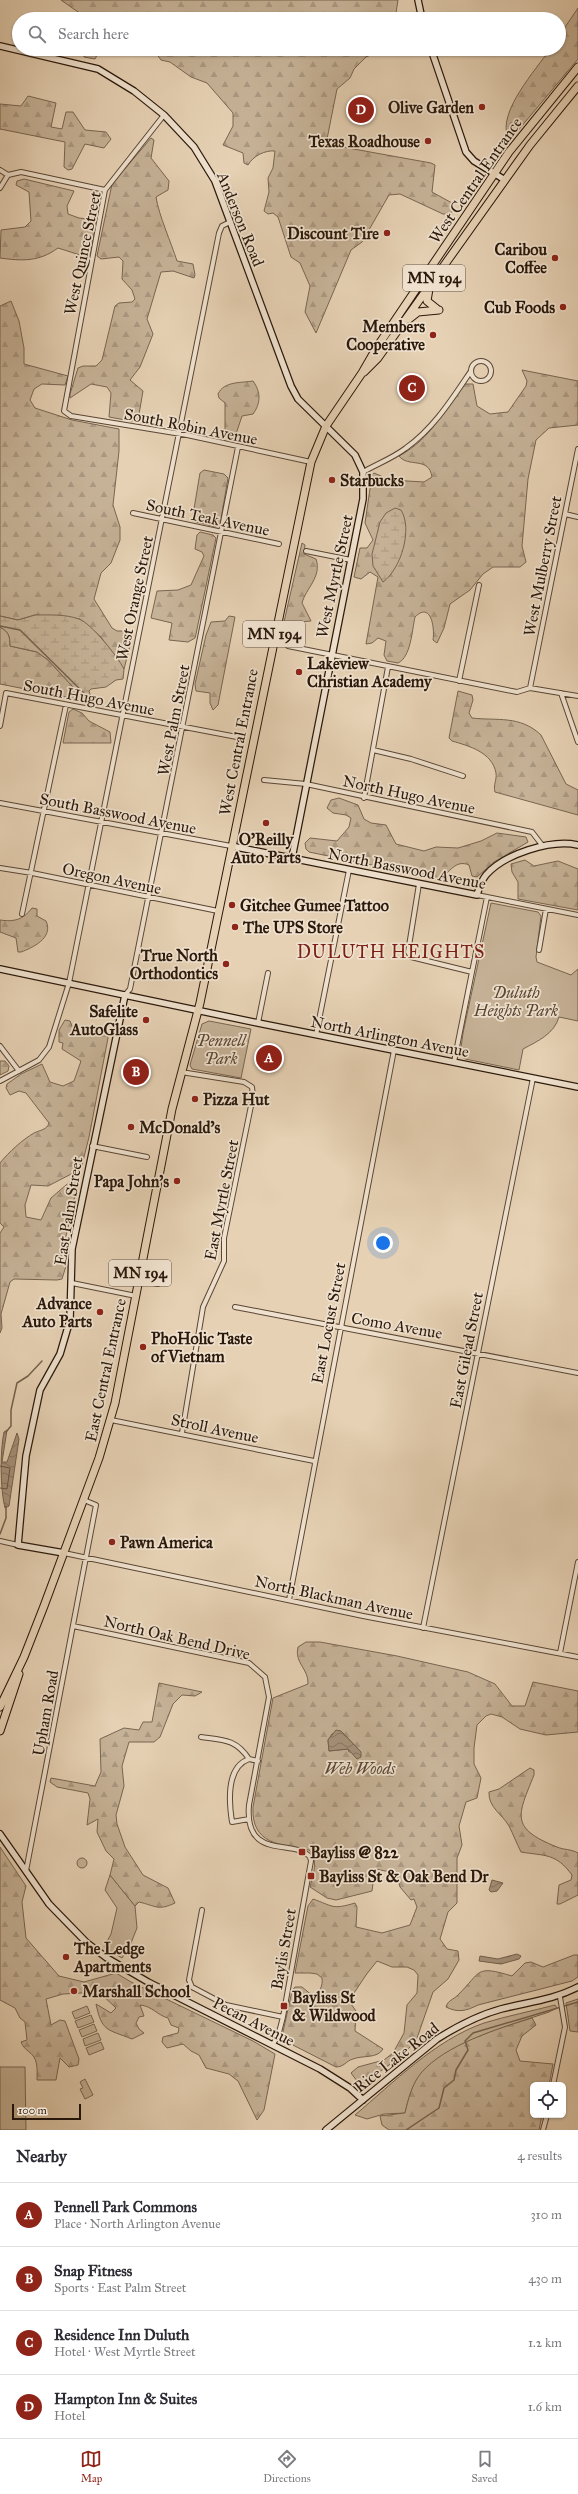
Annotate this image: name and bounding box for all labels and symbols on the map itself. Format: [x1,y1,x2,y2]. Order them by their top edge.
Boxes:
pin: D [348,95,374,125]
place label: Olive Garden [388,98,474,117]
marker: Olive Garden [477,102,487,112]
street label: West Central Entrance [425,114,526,247]
place label: Texas Roadhouse [307,132,420,151]
marker: Texas Roadhouse [423,136,433,146]
street label: Anderson Road [213,168,268,269]
street label: West Quince Street [60,189,105,317]
place label: Discount Tire [287,224,379,243]
marker: Discount Tire [382,228,392,238]
place label: Caribou Coffee [495,240,547,277]
marker: Caribou Coffee [550,253,560,263]
road number: MN 194 [403,265,465,291]
place label: Cub Foods [484,298,555,317]
marker: Cub Foods [558,302,568,312]
place label: Members Cooperative [346,317,425,355]
marker: Members Cooperative [428,330,438,340]
pin: C [399,373,425,403]
street label: South Robin Avenue [123,404,260,449]
place label: Starbucks [340,471,404,490]
marker: Starbucks [327,475,337,485]
street label: West Mulberry Street [520,494,565,638]
street label: South Teak Avenue [144,495,272,540]
street label: West Myrtle Street [312,512,357,639]
street label: West Orange Street [112,534,158,662]
road number: MN 194 [243,621,305,647]
place label: Lakeview Christian Academy [307,654,433,692]
street label: West Palm Street [153,663,194,777]
street label: West Central Entrance [215,667,262,817]
marker: Lakeview Christian Academy [294,667,304,677]
street label: South Hugo Avenue [22,675,156,721]
street label: North Hugo Avenue [341,771,477,819]
street label: South Basswood Avenue [38,789,198,838]
marker: O'Reilly Auto Parts [261,818,271,828]
place label: O'Reilly Auto Parts [230,830,301,867]
street label: North Basswood Avenue [326,844,488,893]
street label: Oregon Avenue [61,859,163,899]
place label: Gitchee Gumee Tattoo [240,896,389,915]
marker: Gitchee Gumee Tattoo [227,900,237,910]
place label: The UPS Store [242,918,343,937]
marker: The UPS Store [230,922,240,932]
district label: DULUTH HEIGHTS [297,941,485,963]
place label: True North Orthodontics [130,946,218,983]
marker: True North Orthodontics [221,959,231,969]
park label: Duluth Heights Park [473,983,558,1020]
place label: Safelite AutoGlass [70,1002,138,1039]
street label: North Arlington Avenue [309,1012,471,1062]
marker: Safelite AutoGlass [141,1015,151,1025]
park label: Pennell Park [196,1031,247,1068]
pin: A [256,1043,282,1073]
pin: B [123,1057,149,1087]
place label: Pizza Hut [203,1090,270,1109]
marker: Pizza Hut [190,1094,200,1104]
place label: McDonald's [139,1118,220,1137]
marker: McDonald's [126,1122,136,1132]
street label: East Myrtle Street [200,1138,243,1262]
street label: East Palm Street [51,1155,87,1267]
place label: Papa John's [94,1172,169,1192]
marker: Papa John's [172,1176,182,1186]
your location [373,1233,393,1253]
road number: MN 194 [109,1260,171,1286]
street label: East Locust Street [307,1261,350,1385]
street label: East Gilead Street [446,1290,487,1410]
place label: Advance Auto Parts [21,1294,92,1331]
street label: East Central Entrance [81,1296,130,1444]
marker: Advance Auto Parts [95,1307,105,1317]
street label: Como Avenue [350,1308,444,1343]
place label: PhoHolic Taste of Vietnam [151,1329,253,1366]
marker: PhoHolic Taste of Vietnam [138,1342,148,1352]
street label: Stroll Avenue [169,1410,261,1447]
place label: Pawn America [120,1533,214,1552]
marker: Pawn America [107,1537,117,1547]
street label: North Blackman Avenue [253,1571,415,1624]
street label: North Oak Bend Drive [102,1611,252,1664]
street label: Upham Road [29,1669,62,1758]
park label: Web Woods [325,1759,396,1778]
place label: Bayliss @ 822 [310,1843,400,1863]
marker: Bayliss @ 822 [297,1847,307,1857]
place label: Bayliss St & Oak Bend Dr [319,1867,490,1887]
marker: Bayliss St & Oak Bend Dr [306,1871,316,1881]
street label: Baylis Street [267,1907,300,1991]
place label: The Ledge Apartments [73,1939,152,1977]
marker: The Ledge Apartments [61,1952,71,1962]
place label: Marshall School [82,1982,191,2001]
marker: Marshall School [69,1986,79,1996]
place label: Bayliss St & Wildwood [292,1988,377,2025]
street label: Pecan Avenue [210,1993,298,2050]
marker: Bayliss St & Wildwood [279,2001,289,2011]
street label: Rice Lake Road [350,2018,443,2096]
scale bar [12,2102,81,2121]

